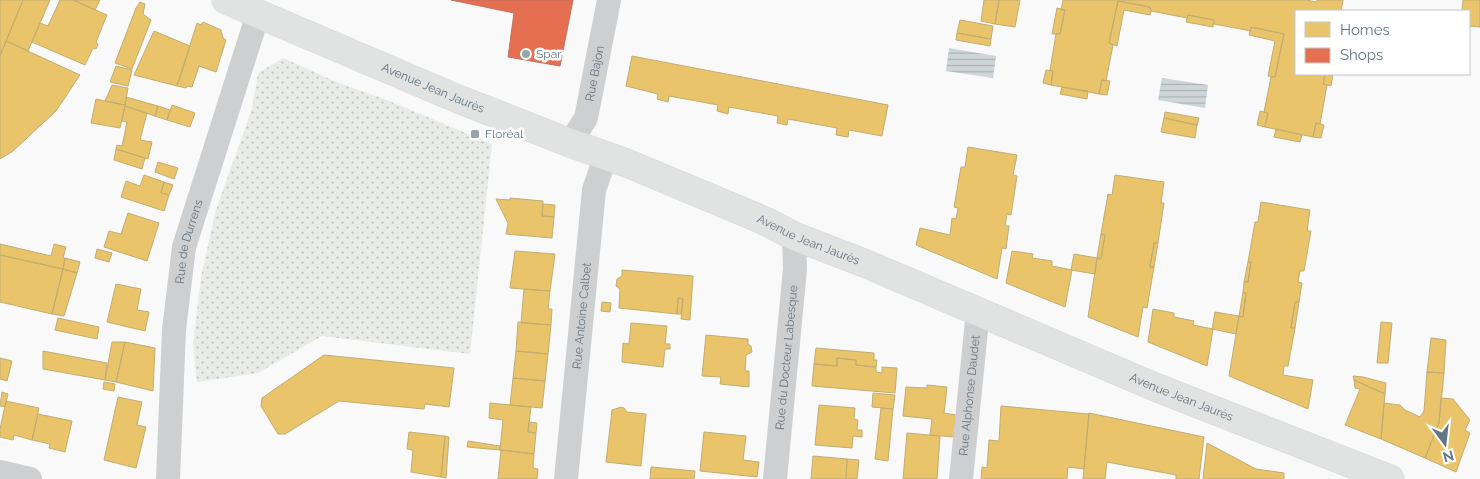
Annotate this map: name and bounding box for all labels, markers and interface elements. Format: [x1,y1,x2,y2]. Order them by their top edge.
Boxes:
legend [1295,10,1470,75]
text: Homes [1340,21,1390,39]
street label: Rue Bajon [582,45,607,103]
text: Shops [1340,46,1383,64]
place label: Spar [536,47,562,61]
marker: Spar [520,48,532,60]
street label: Avenue Jean Jaurès [380,60,487,116]
place label: Floréal [485,127,524,141]
marker: Floréal [469,128,481,140]
street label: Rue de Durrens [173,198,206,284]
street label: Avenue Jean Jaurès [755,212,862,268]
street label: Rue Antoine Calbet [570,262,594,370]
street label: Rue du Docteur Labesque [773,284,800,431]
street label: Rue Alphonse Daudet [956,334,983,456]
street label: Avenue Jean Jaurès [1128,370,1235,424]
north arrow [1420,419,1470,469]
text: N [1441,447,1456,466]

